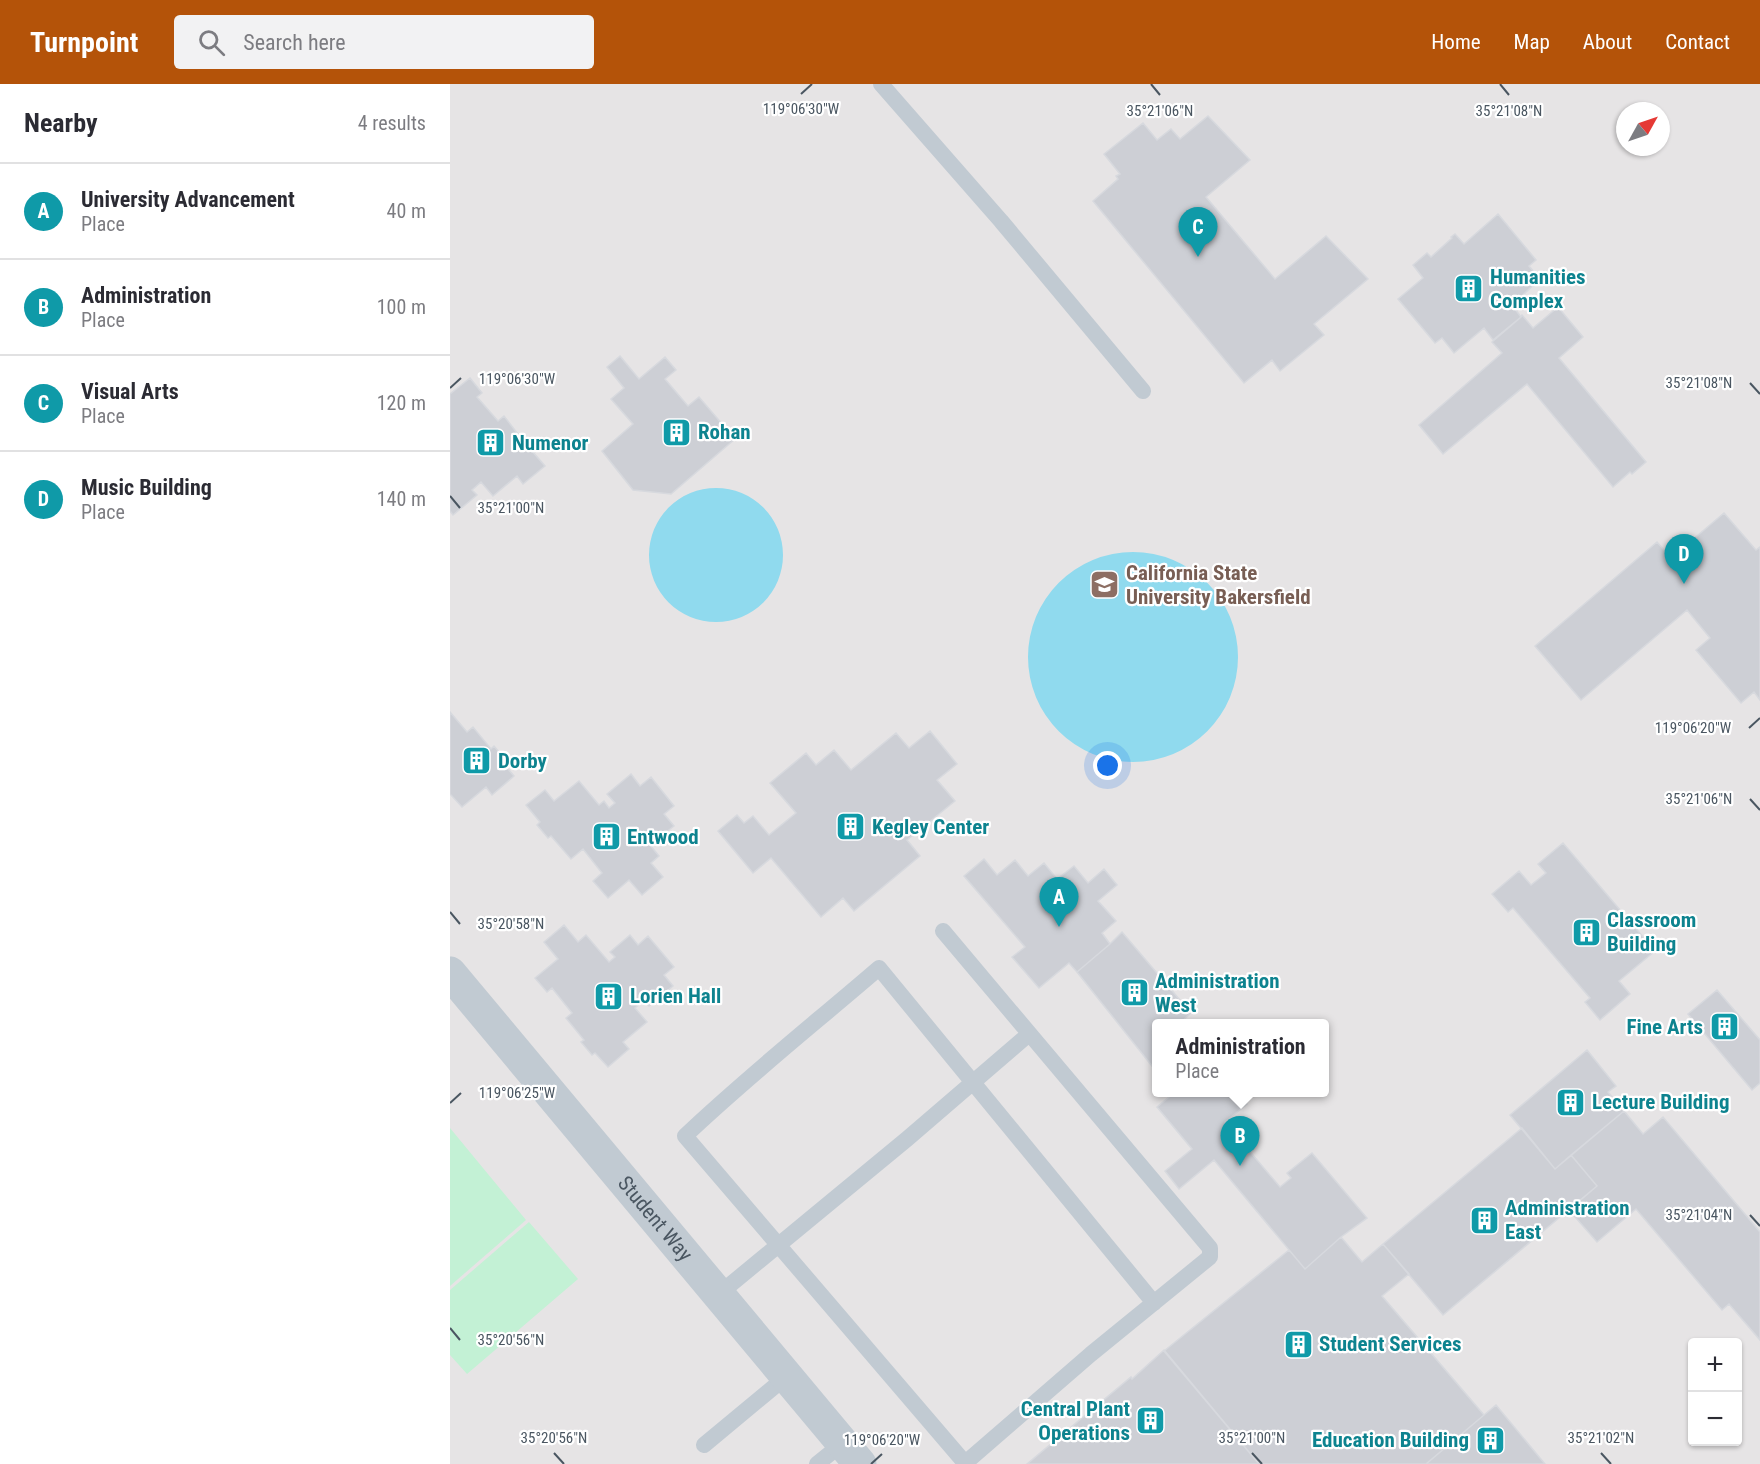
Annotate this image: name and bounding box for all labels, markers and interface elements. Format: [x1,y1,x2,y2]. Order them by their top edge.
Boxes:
search box [174,15,594,69]
text: Turnpoint [30,26,138,59]
icon: search [195,26,228,59]
text: Search here [243,30,346,55]
text: Home [1431,30,1481,54]
text: Map [1514,30,1550,54]
text: About [1583,30,1632,54]
text: Contact [1665,30,1730,54]
text: 119°06'30"W [763,100,840,118]
text: 35°21'06"N [1127,102,1193,120]
text: 35°21'08"N [1476,102,1542,120]
north arrow [1616,102,1670,156]
text: Nearby [24,108,98,138]
text: 4 results [358,111,426,135]
text: University Advancement [81,187,295,212]
text: A [38,199,49,223]
text: 40 m [387,199,426,223]
pin: C [1178,208,1218,257]
text: Place [81,212,125,236]
place label: Humanities Complex [1490,265,1586,313]
building icon: Humanities Complex [1453,273,1485,305]
text: Administration [81,283,211,308]
text: B [38,295,49,319]
text: 100 m [377,295,426,319]
text: Place [81,308,125,332]
text: 119°06'30"W [479,370,556,388]
text: 35°21'08"N [1666,374,1732,392]
text: Visual Arts [81,379,179,404]
text: C [38,391,49,415]
text: 120 m [377,391,426,415]
text: Place [81,404,125,428]
building icon: Rohan [661,416,693,448]
place label: Rohan [698,420,751,444]
building icon: Numenor [475,427,507,459]
place label: Numenor [512,431,589,455]
text: Music Building [81,475,212,500]
text: D [38,487,49,511]
text: 140 m [377,487,426,511]
text: 35°21'00"N [478,499,544,517]
text: Place [81,500,125,524]
pin: D [1664,534,1704,584]
place label: California State University Bakersfield [1126,561,1311,609]
school or university icon: California State University Bakersfield [1089,569,1121,601]
text: 119°06'20"W [1655,719,1732,737]
building icon: Dorby [461,745,493,777]
place label: Dorby [498,749,548,773]
your location [1093,751,1122,780]
text: 35°21'06"N [1666,790,1732,808]
building icon: Kegley Center [835,811,867,843]
place label: Kegley Center [872,815,989,839]
building icon: Entwood [590,821,622,853]
place label: Entwood [627,825,699,849]
pin: A [1040,878,1078,927]
place label: Classroom Building [1607,908,1696,956]
text: 35°20'58"N [478,915,544,933]
building icon: Classroom Building [1570,916,1602,948]
place label: Administration West [1155,969,1279,1017]
building icon: Administration West [1118,977,1150,1009]
building icon: Lorien Hall [593,980,625,1012]
place label: Lorien Hall [630,984,721,1008]
building icon: Fine Arts [1708,1011,1740,1043]
place label: Fine Arts [1627,1015,1703,1039]
popup [1152,1019,1329,1097]
text: Administration [1175,1034,1306,1059]
text: Place [1175,1059,1219,1083]
text: 119°06'25"W [479,1084,556,1102]
building icon: Lecture Building [1555,1086,1587,1118]
place label: Lecture Building [1592,1090,1729,1114]
pin: B [1220,1116,1260,1166]
street label: Student Way [613,1171,698,1266]
place label: Administration East [1505,1196,1629,1244]
building icon: Administration East [1468,1204,1500,1236]
text: 35°21'04"N [1666,1206,1732,1224]
building icon: Student Services [1282,1328,1314,1360]
text: 35°20'56"N [478,1331,544,1349]
place label: Student Services [1319,1332,1462,1356]
map controls [1688,1338,1742,1446]
button: + [1688,1338,1742,1392]
button: − [1688,1392,1742,1446]
place label: Central Plant Operations [1021,1397,1130,1445]
building icon: Central Plant Operations [1135,1405,1167,1437]
building icon: Education Building [1474,1424,1506,1456]
place label: Education Building [1312,1428,1469,1452]
text: 35°20'56"N [521,1429,587,1447]
text: 35°21'00"N [1219,1429,1285,1447]
text: 35°21'02"N [1568,1429,1634,1447]
text: 119°06'20"W [844,1431,921,1449]

